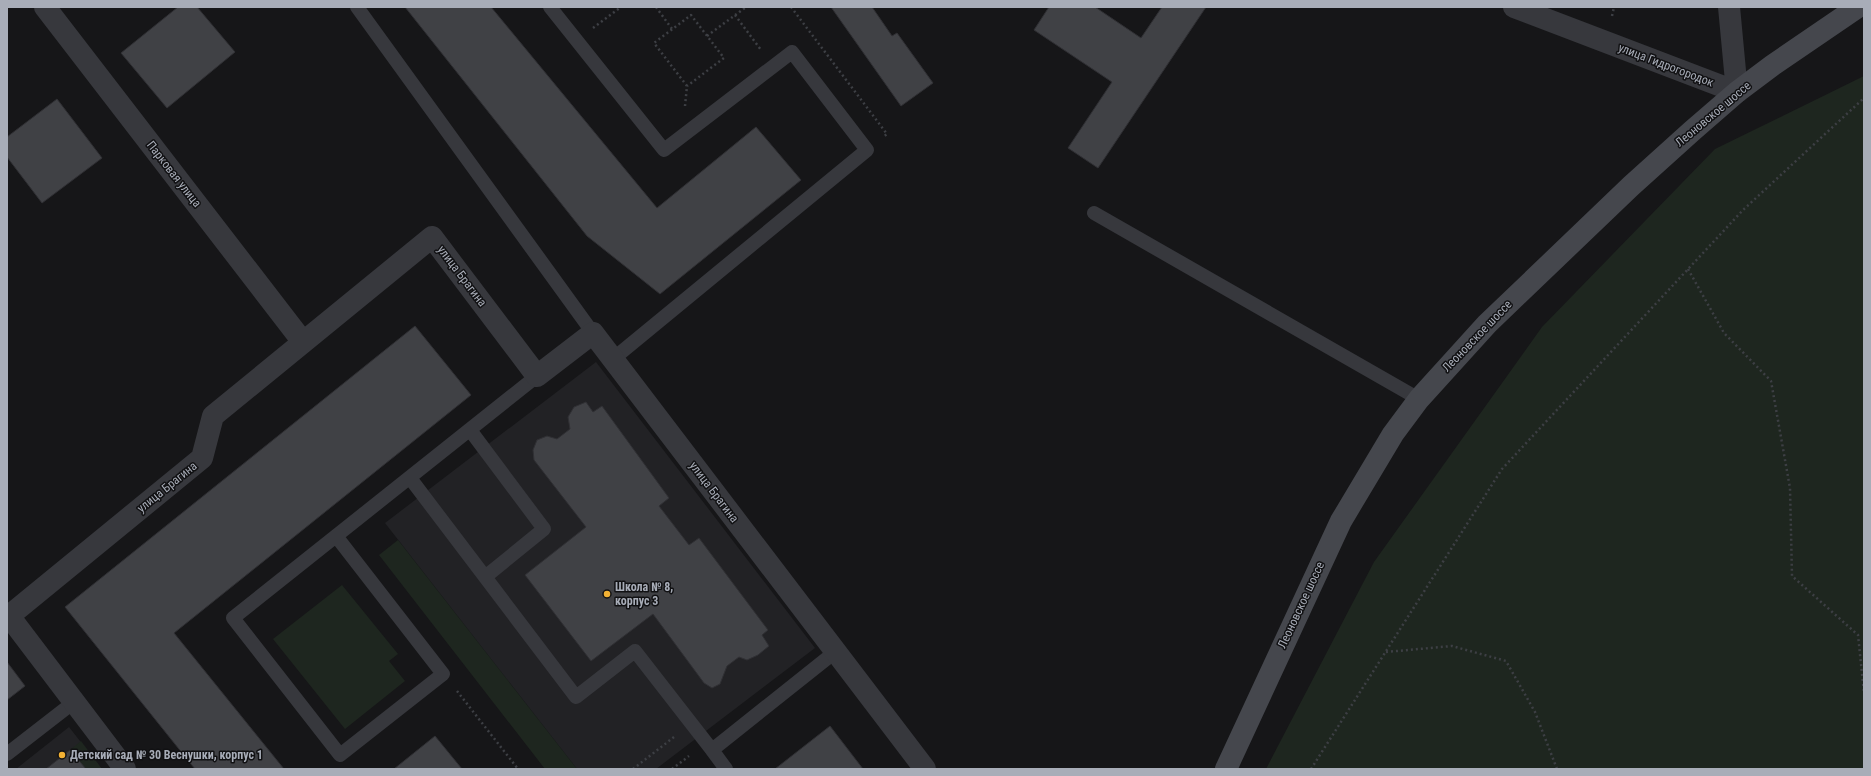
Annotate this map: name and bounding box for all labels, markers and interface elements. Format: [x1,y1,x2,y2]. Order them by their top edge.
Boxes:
street label: улица Гидрогородок [1616,40,1716,90]
street label: Леоновское шоссе [1673,78,1754,150]
street label: Парковая улица [144,138,204,210]
street label: улица Брагина [435,243,490,309]
street label: Леоновское шоссе [1439,297,1515,375]
street label: улица Брагина [134,459,200,515]
street label: улица Брагина [687,459,742,525]
street label: Леоновское шоссе [1275,559,1327,651]
place label: Школа № 8, корпус 3 [615,580,673,608]
marker: Школа № 8, корпус 3 [602,589,612,599]
place label: Детский сад № 30 Веснушки, корпус 1 [70,748,263,762]
marker: Детский сад № 30 Веснушки, корпус 1 [57,750,67,760]

